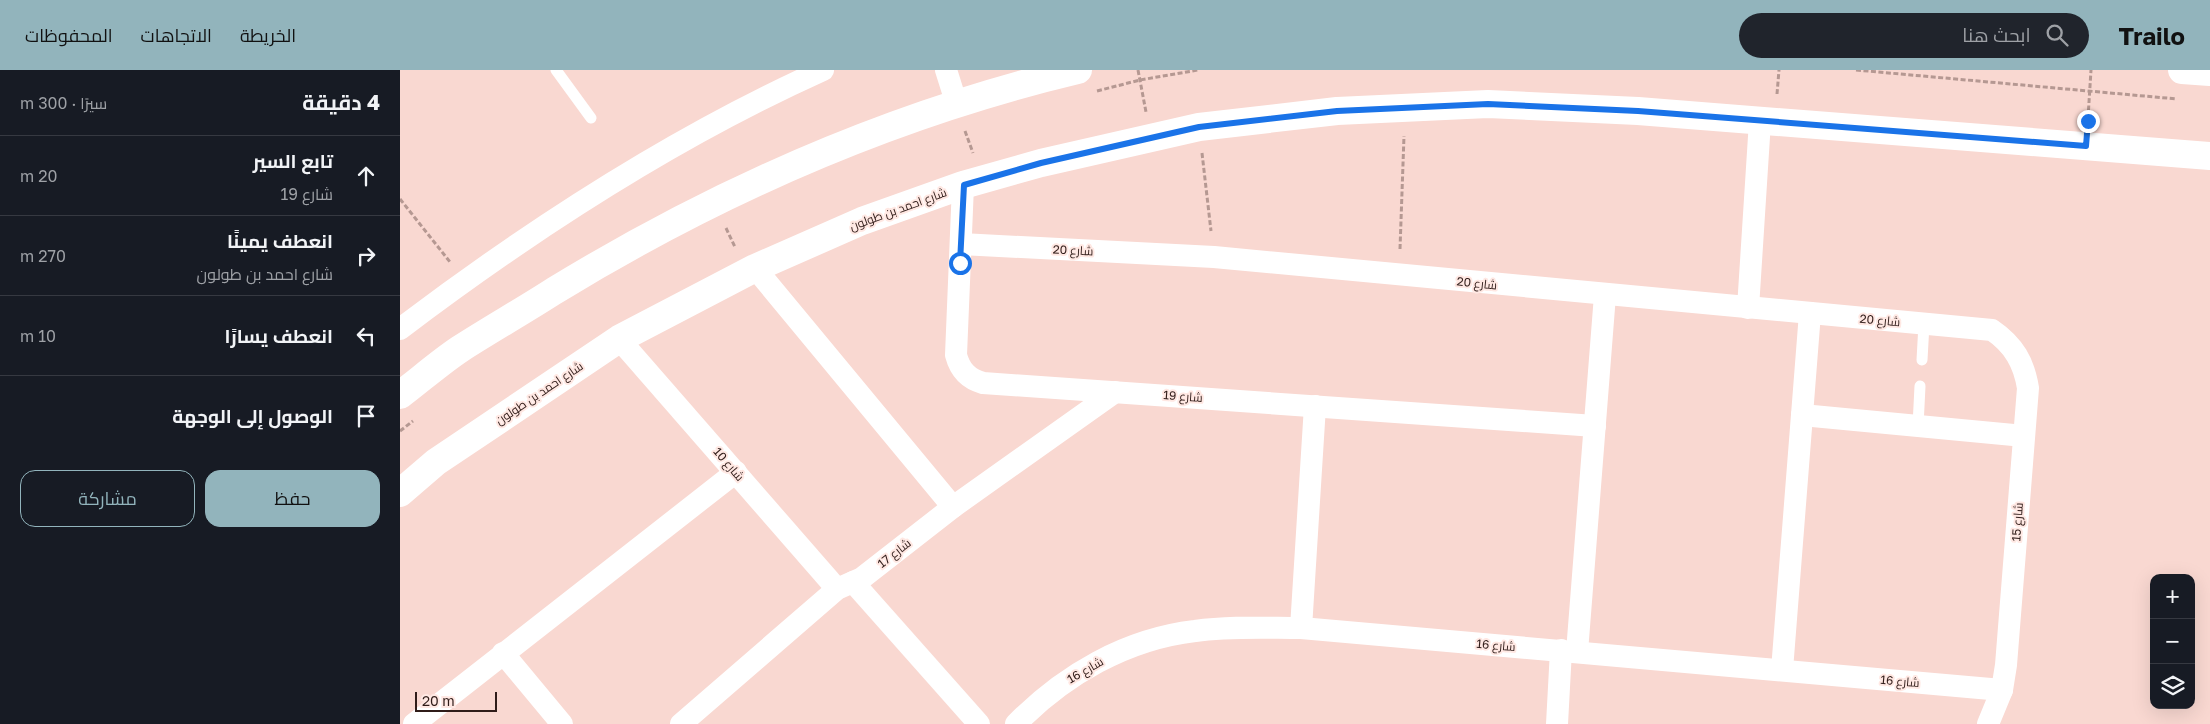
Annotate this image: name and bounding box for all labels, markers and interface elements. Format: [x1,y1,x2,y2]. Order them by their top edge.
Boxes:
search box [1739,13,2089,58]
icon: search [2043,21,2071,49]
text: Trailo [2119,21,2185,50]
text: ابحث هنا [1962,23,2031,46]
text: المحفوظات [25,24,113,46]
text: الاتجاهات [141,24,212,46]
text: الخريطة [240,24,296,46]
text: 4 دقيقة [302,89,380,115]
text: سيرًا · 300 m [20,93,107,113]
route end [2077,110,2100,133]
text: تابع السير [253,149,333,172]
icon: ahead [352,162,380,190]
text: 20 m [20,166,57,186]
text: شارع 19 [281,184,333,204]
street label: شارع احمد بن طولون [847,184,949,234]
text: انعطف يمينًا [227,229,333,252]
street label: شارع 20 [1052,241,1094,260]
icon: right [352,242,380,270]
text: 270 m [20,246,66,266]
route start [949,252,972,275]
text: شارع احمد بن طولون [197,264,333,284]
street label: شارع 20 [1456,273,1498,294]
street label: شارع 20 [1859,311,1901,330]
icon: left [352,322,380,350]
text: انعطف يسارًا [225,324,333,347]
text: 10 m [20,326,56,346]
street label: شارع احمد بن طولون [492,358,586,429]
street label: شارع 19 [1163,387,1203,406]
icon: arrive [352,402,380,430]
text: الوصول إلى الوجهة [172,404,333,427]
street label: شارع 10 [710,444,748,485]
button: مشاركة [20,470,195,527]
button: حفظ [205,470,380,527]
street label: شارع 15 [2008,502,2027,542]
street label: شارع 17 [874,535,914,572]
map controls [2150,574,2195,709]
button: + [2150,574,2195,619]
button: − [2150,619,2195,664]
street label: شارع 16 [1476,636,1516,655]
street label: شارع 16 [1064,654,1106,687]
button: layers [2150,664,2195,709]
street label: شارع 16 [1880,672,1920,691]
scale bar [415,689,498,712]
text: 20 m [422,692,455,709]

